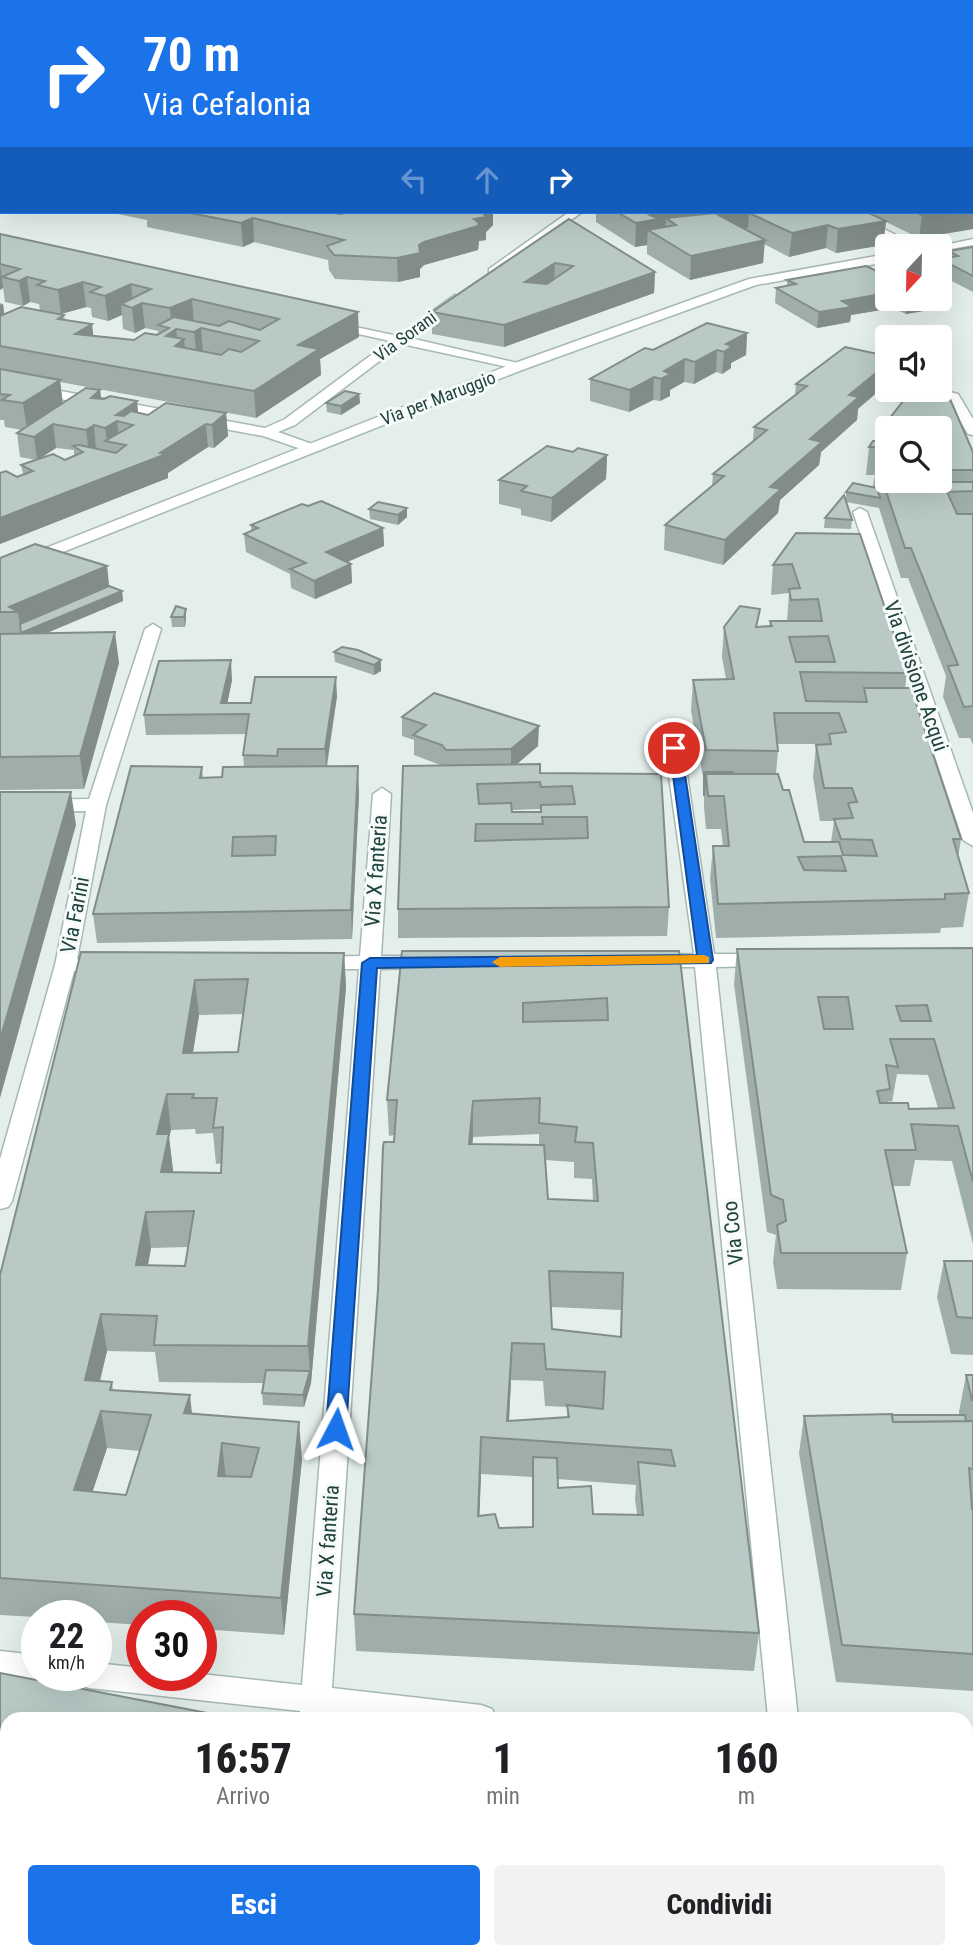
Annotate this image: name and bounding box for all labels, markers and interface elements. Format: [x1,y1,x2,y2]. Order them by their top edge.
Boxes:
text: 70 m [143,26,240,83]
icon: right [28,28,119,119]
text: Via Cefalonia [143,85,311,123]
icon: left [395,161,433,199]
icon: ahead [468,161,506,199]
icon: right [541,161,579,199]
north arrow [875,234,952,312]
map controls [875,234,952,493]
street label: Via Sorani [370,306,440,366]
button: sound [875,325,952,402]
street label: Via per Maruggio [378,366,498,430]
button: search [875,416,952,493]
street label: Via divisione Acqui [879,598,953,754]
pin [644,718,704,778]
icon: arrive [655,729,693,767]
street label: Via X fanteria [360,814,392,928]
street label: Via Farini [56,875,94,955]
street label: Via Coo [718,1200,748,1266]
position arrow [299,1392,373,1466]
street label: Via X fanteria [312,1484,344,1598]
speed limit sign: 30 [126,1600,217,1691]
text: 22 [49,1616,84,1657]
text: km/h [48,1652,85,1673]
text: 16:57 [194,1734,292,1783]
text: 1 [492,1734,514,1783]
text: 160 [714,1734,779,1783]
text: Arrivo [216,1783,270,1810]
text: min [486,1783,520,1810]
text: m [738,1783,755,1810]
button: Esci [28,1865,480,1945]
button: Condividi [494,1865,945,1945]

